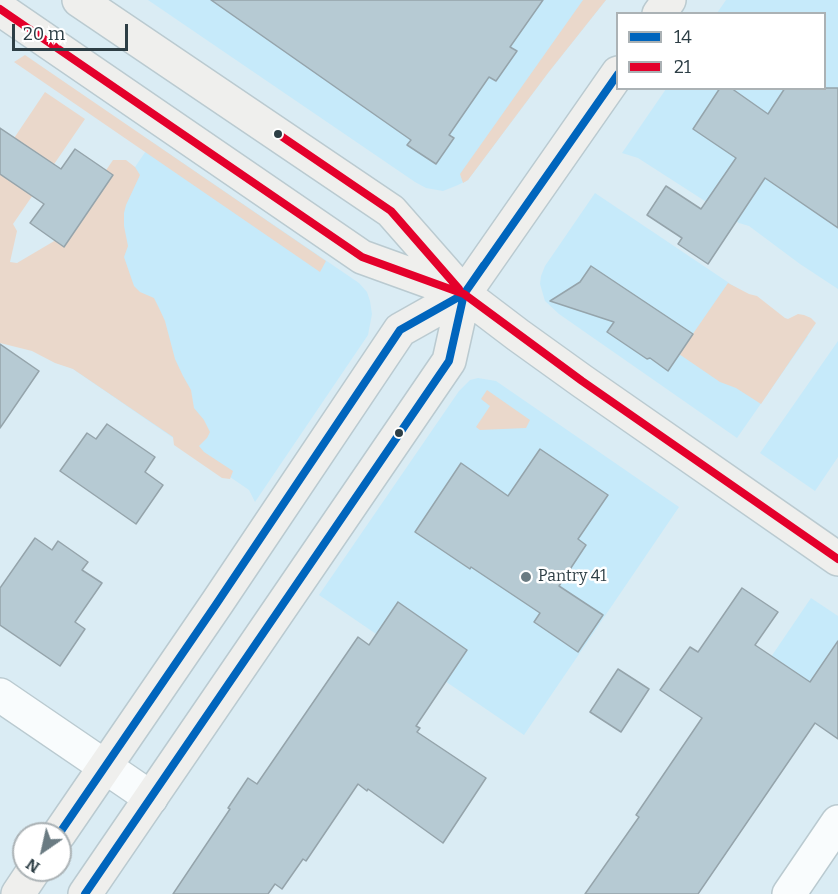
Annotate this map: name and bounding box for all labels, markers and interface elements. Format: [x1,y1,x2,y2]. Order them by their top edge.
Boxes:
scale bar [15,12,130,50]
legend [616,12,826,90]
text: 20 m [23,23,65,45]
text: 14 [674,26,692,48]
text: 21 [674,56,691,78]
unlabelled marker [272,128,284,140]
unlabelled marker [393,427,405,439]
place label: Pantry 41 [538,567,607,587]
marker: Pantry 41 [519,570,533,584]
north arrow [12,822,72,882]
text: N [22,854,43,877]

